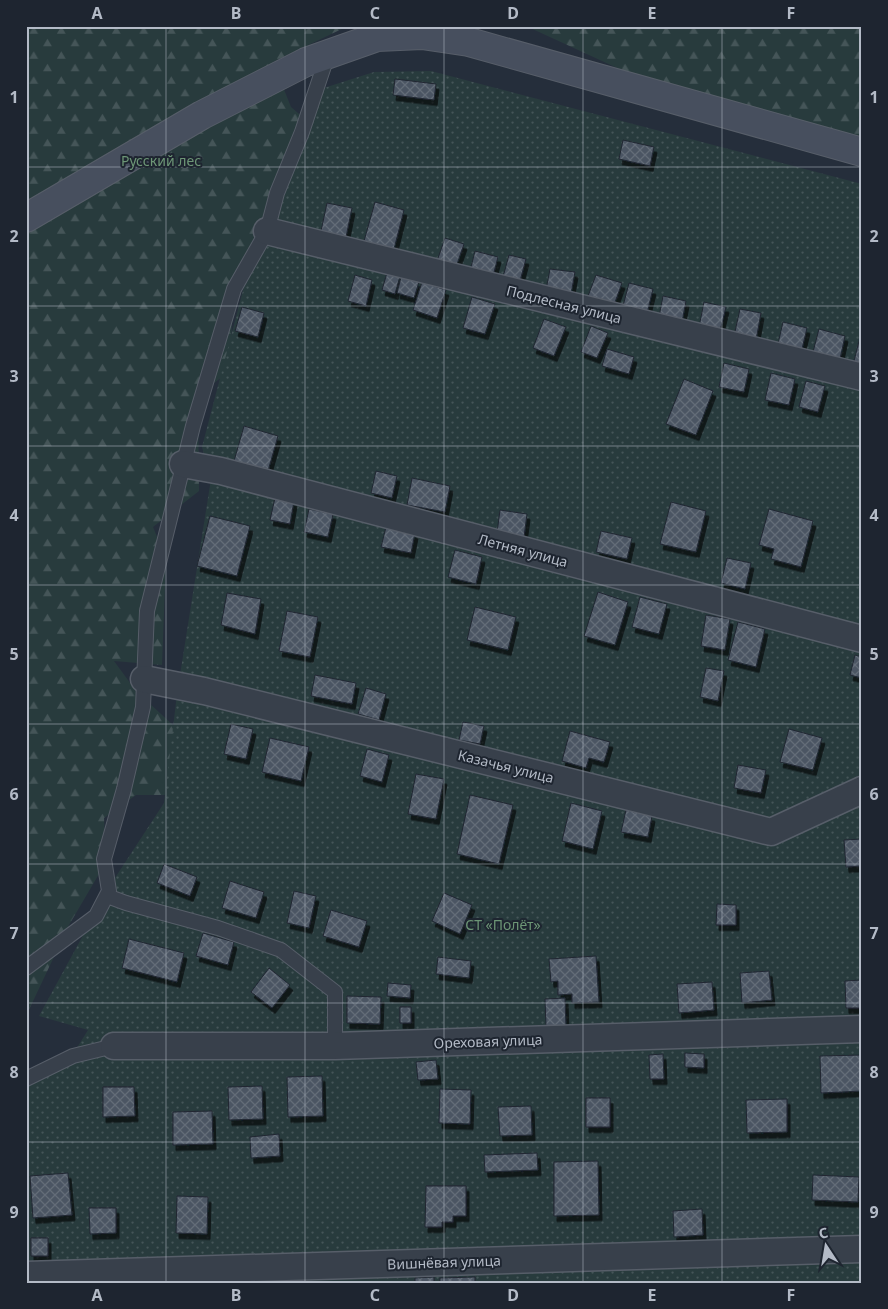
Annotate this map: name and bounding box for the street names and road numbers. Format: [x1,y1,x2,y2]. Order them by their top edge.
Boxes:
street label: Подлесная улица [504,281,624,327]
street label: Летняя улица [476,529,570,571]
street label: Казачья улица [456,745,556,787]
street label: Ореховая улица [433,1030,543,1052]
street label: Вишнёвая улица [387,1251,501,1273]

